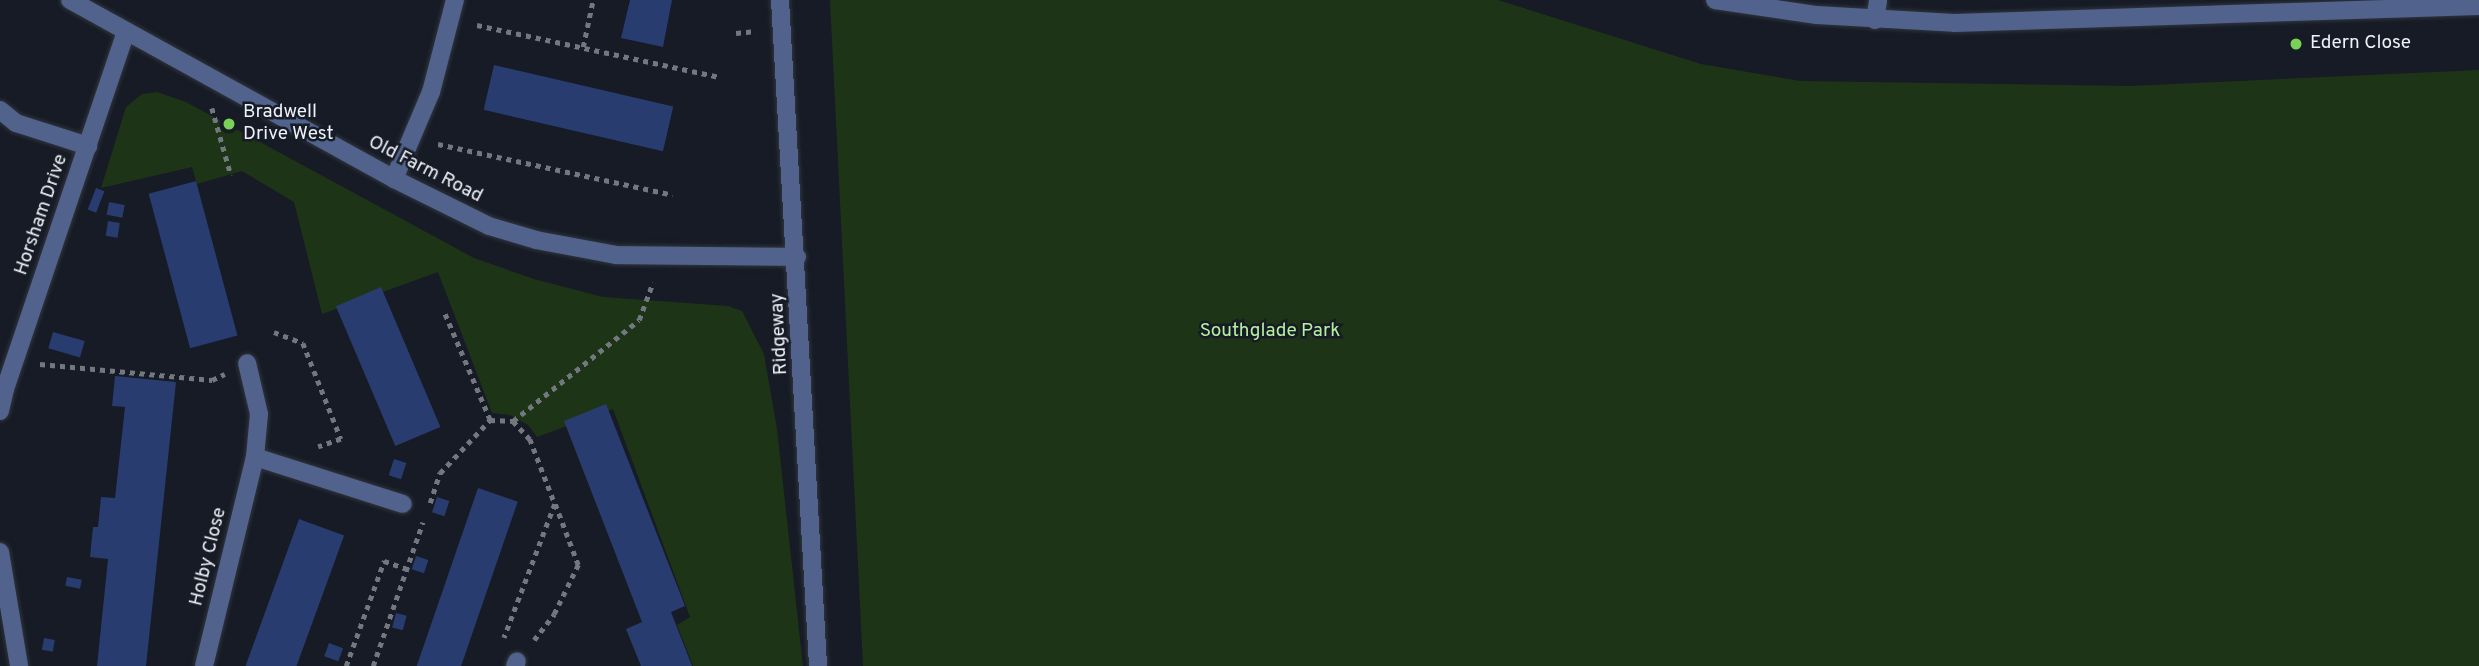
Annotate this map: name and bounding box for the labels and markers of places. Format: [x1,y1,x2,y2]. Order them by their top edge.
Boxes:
place label: Edern Close [2310,33,2411,55]
marker: Edern Close [2288,36,2304,52]
place label: Bradwell Drive West [243,102,334,146]
marker: Bradwell Drive West [221,116,237,132]

